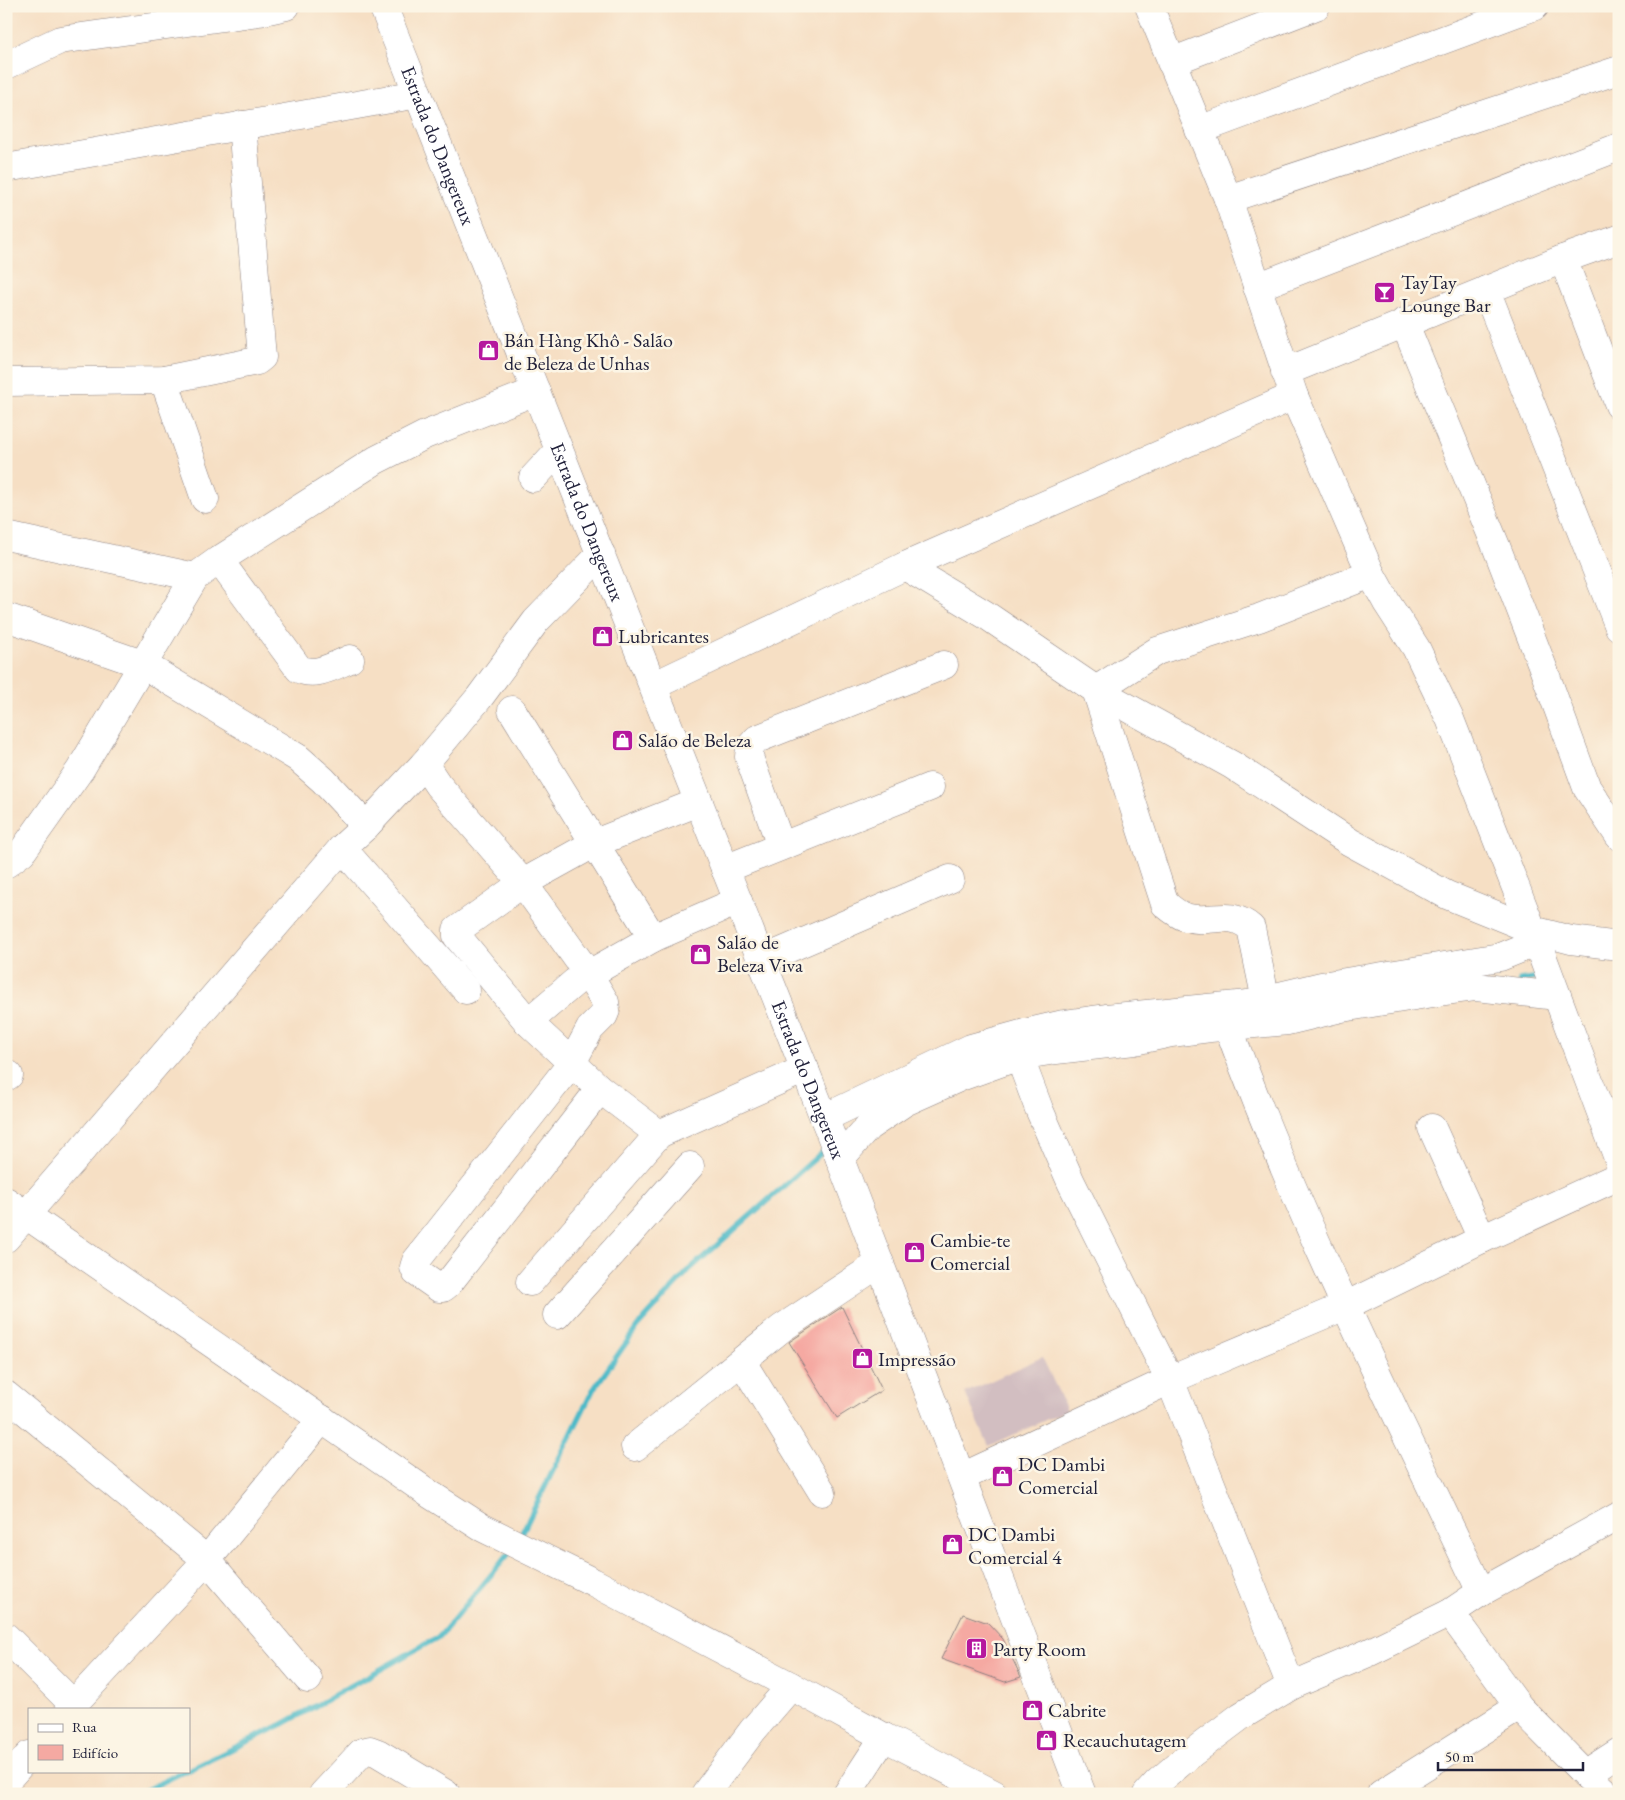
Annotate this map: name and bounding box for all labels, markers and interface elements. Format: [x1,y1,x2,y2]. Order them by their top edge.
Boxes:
street label: Estrada do Dangereux [395,62,482,229]
place label: TayTay Lounge Bar [1401,269,1491,318]
bar icon: TayTay Lounge Bar [1373,281,1397,305]
place label: Bán Hàng Khô - Salão de Beleza de Unhas [504,327,673,376]
shop icon: Bán Hàng Khô - Salão de Beleza de Unhas [476,339,500,363]
street label: Estrada do Dangereux [544,439,631,605]
place label: Lubricantes [618,623,709,649]
shop icon: Lubricantes [590,624,614,648]
place label: Salão de Beleza [638,727,752,753]
shop icon: Salão de Beleza [610,728,634,752]
place label: Salão de Beleza Viva [717,929,803,978]
shop icon: Salão de Beleza Viva [689,942,713,966]
street label: Estrada do Dangereux [766,996,852,1163]
place label: Cambie-te Comercial [930,1227,1010,1276]
shop icon: Cambie-te Comercial [902,1240,926,1264]
place label: Impressão [878,1346,956,1372]
shop icon: Impressão [850,1347,874,1371]
place label: DC Dambi Comercial [1018,1451,1105,1500]
shop icon: DC Dambi Comercial [990,1464,1014,1488]
place label: DC Dambi Comercial 4 [968,1521,1062,1570]
shop icon: DC Dambi Comercial 4 [940,1533,964,1557]
place label: Party Room [993,1636,1087,1662]
building icon: Party Room [965,1637,989,1661]
place label: Cabrite [1048,1697,1106,1723]
shop icon: Cabrite [1020,1698,1044,1722]
legend [28,1708,190,1772]
text: Rua [72,1717,97,1736]
place label: Recauchutagem [1063,1727,1187,1753]
shop icon: Recauchutagem [1035,1728,1059,1752]
scale bar [1438,1740,1582,1772]
text: Edifício [72,1743,118,1762]
text: 50 m [1445,1747,1474,1766]

